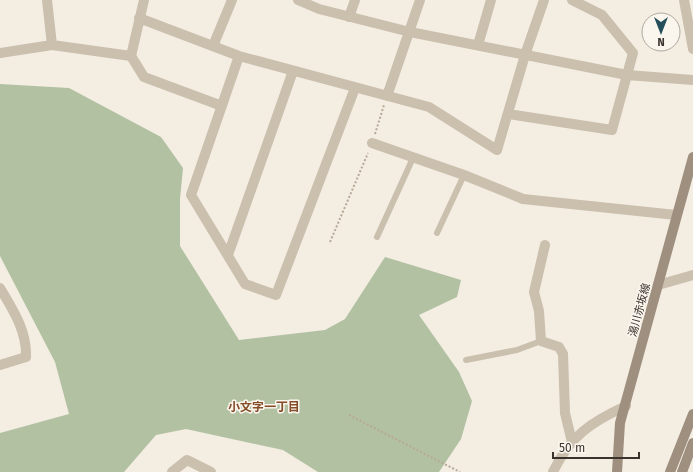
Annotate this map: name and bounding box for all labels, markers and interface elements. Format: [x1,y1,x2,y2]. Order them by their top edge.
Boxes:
north arrow [641,12,681,52]
text: N [657,35,665,48]
street label: 湯川赤坂線 [626,282,653,338]
district label: 小文字一丁目 [228,400,300,414]
scale bar [553,434,639,460]
text: 50 m [559,441,585,455]

